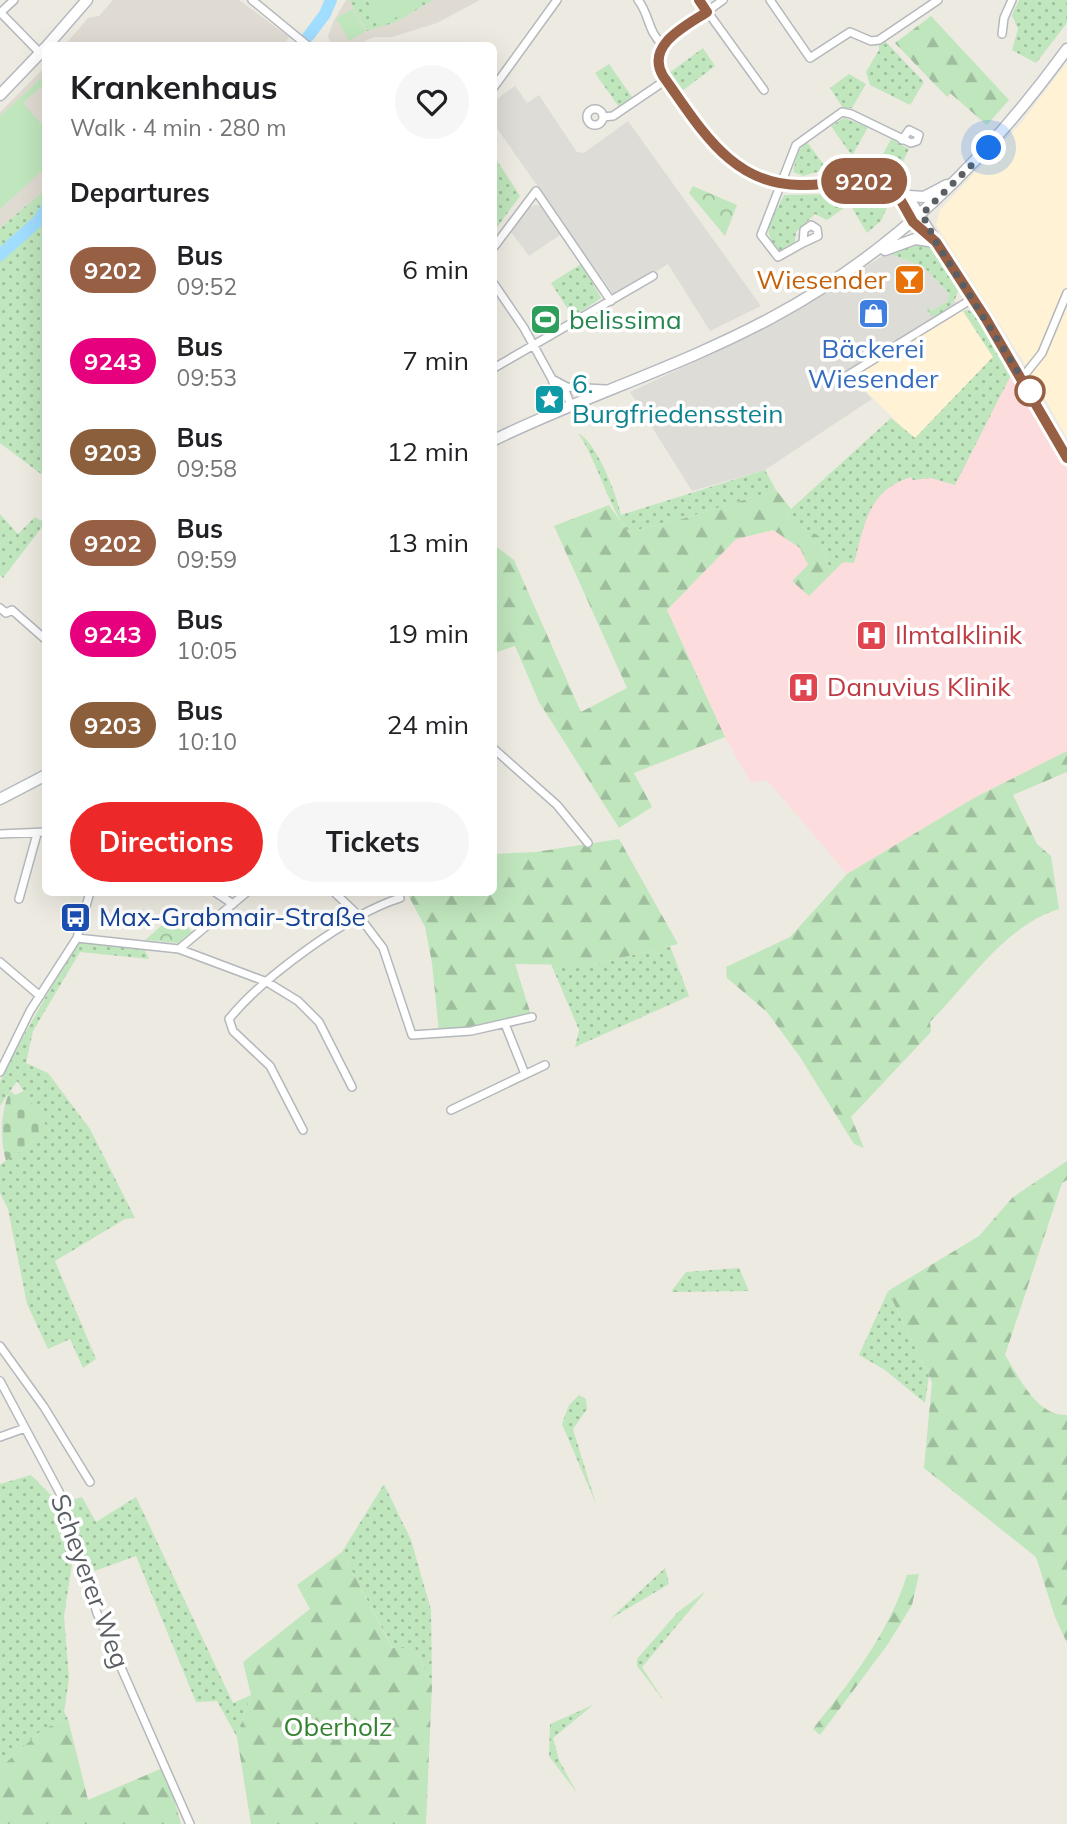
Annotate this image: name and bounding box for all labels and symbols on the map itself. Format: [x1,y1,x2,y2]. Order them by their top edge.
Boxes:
your location [971,130,1006,165]
line badge: 9202 [815,158,913,204]
place label: Wiesender [756,263,888,296]
bar icon: Wiesender [893,263,927,297]
shop icon: Bäckerei Wiesender [856,297,890,331]
sports icon: belissima [529,303,563,337]
place label: belissima [569,303,682,336]
place label: Bäckerei Wiesender [808,332,939,395]
place label: 6. Burgfriedensstein [572,367,783,430]
unlabelled marker [1015,376,1045,406]
place icon: 6. Burgfriedensstein [532,382,566,416]
hospital icon: Ilmtalklinik [855,618,889,652]
place label: Ilmtalklinik [895,618,1023,651]
hospital icon: Danuvius Klinik [787,670,821,704]
place label: Danuvius Klinik [827,670,1011,703]
bus stop icon: Max-Grabmair-Straße [59,900,93,934]
place label: Max-Grabmair-Straße [99,900,366,933]
street label: Scheyerer Weg [44,1489,137,1672]
park label: Oberholz [283,1710,393,1743]

